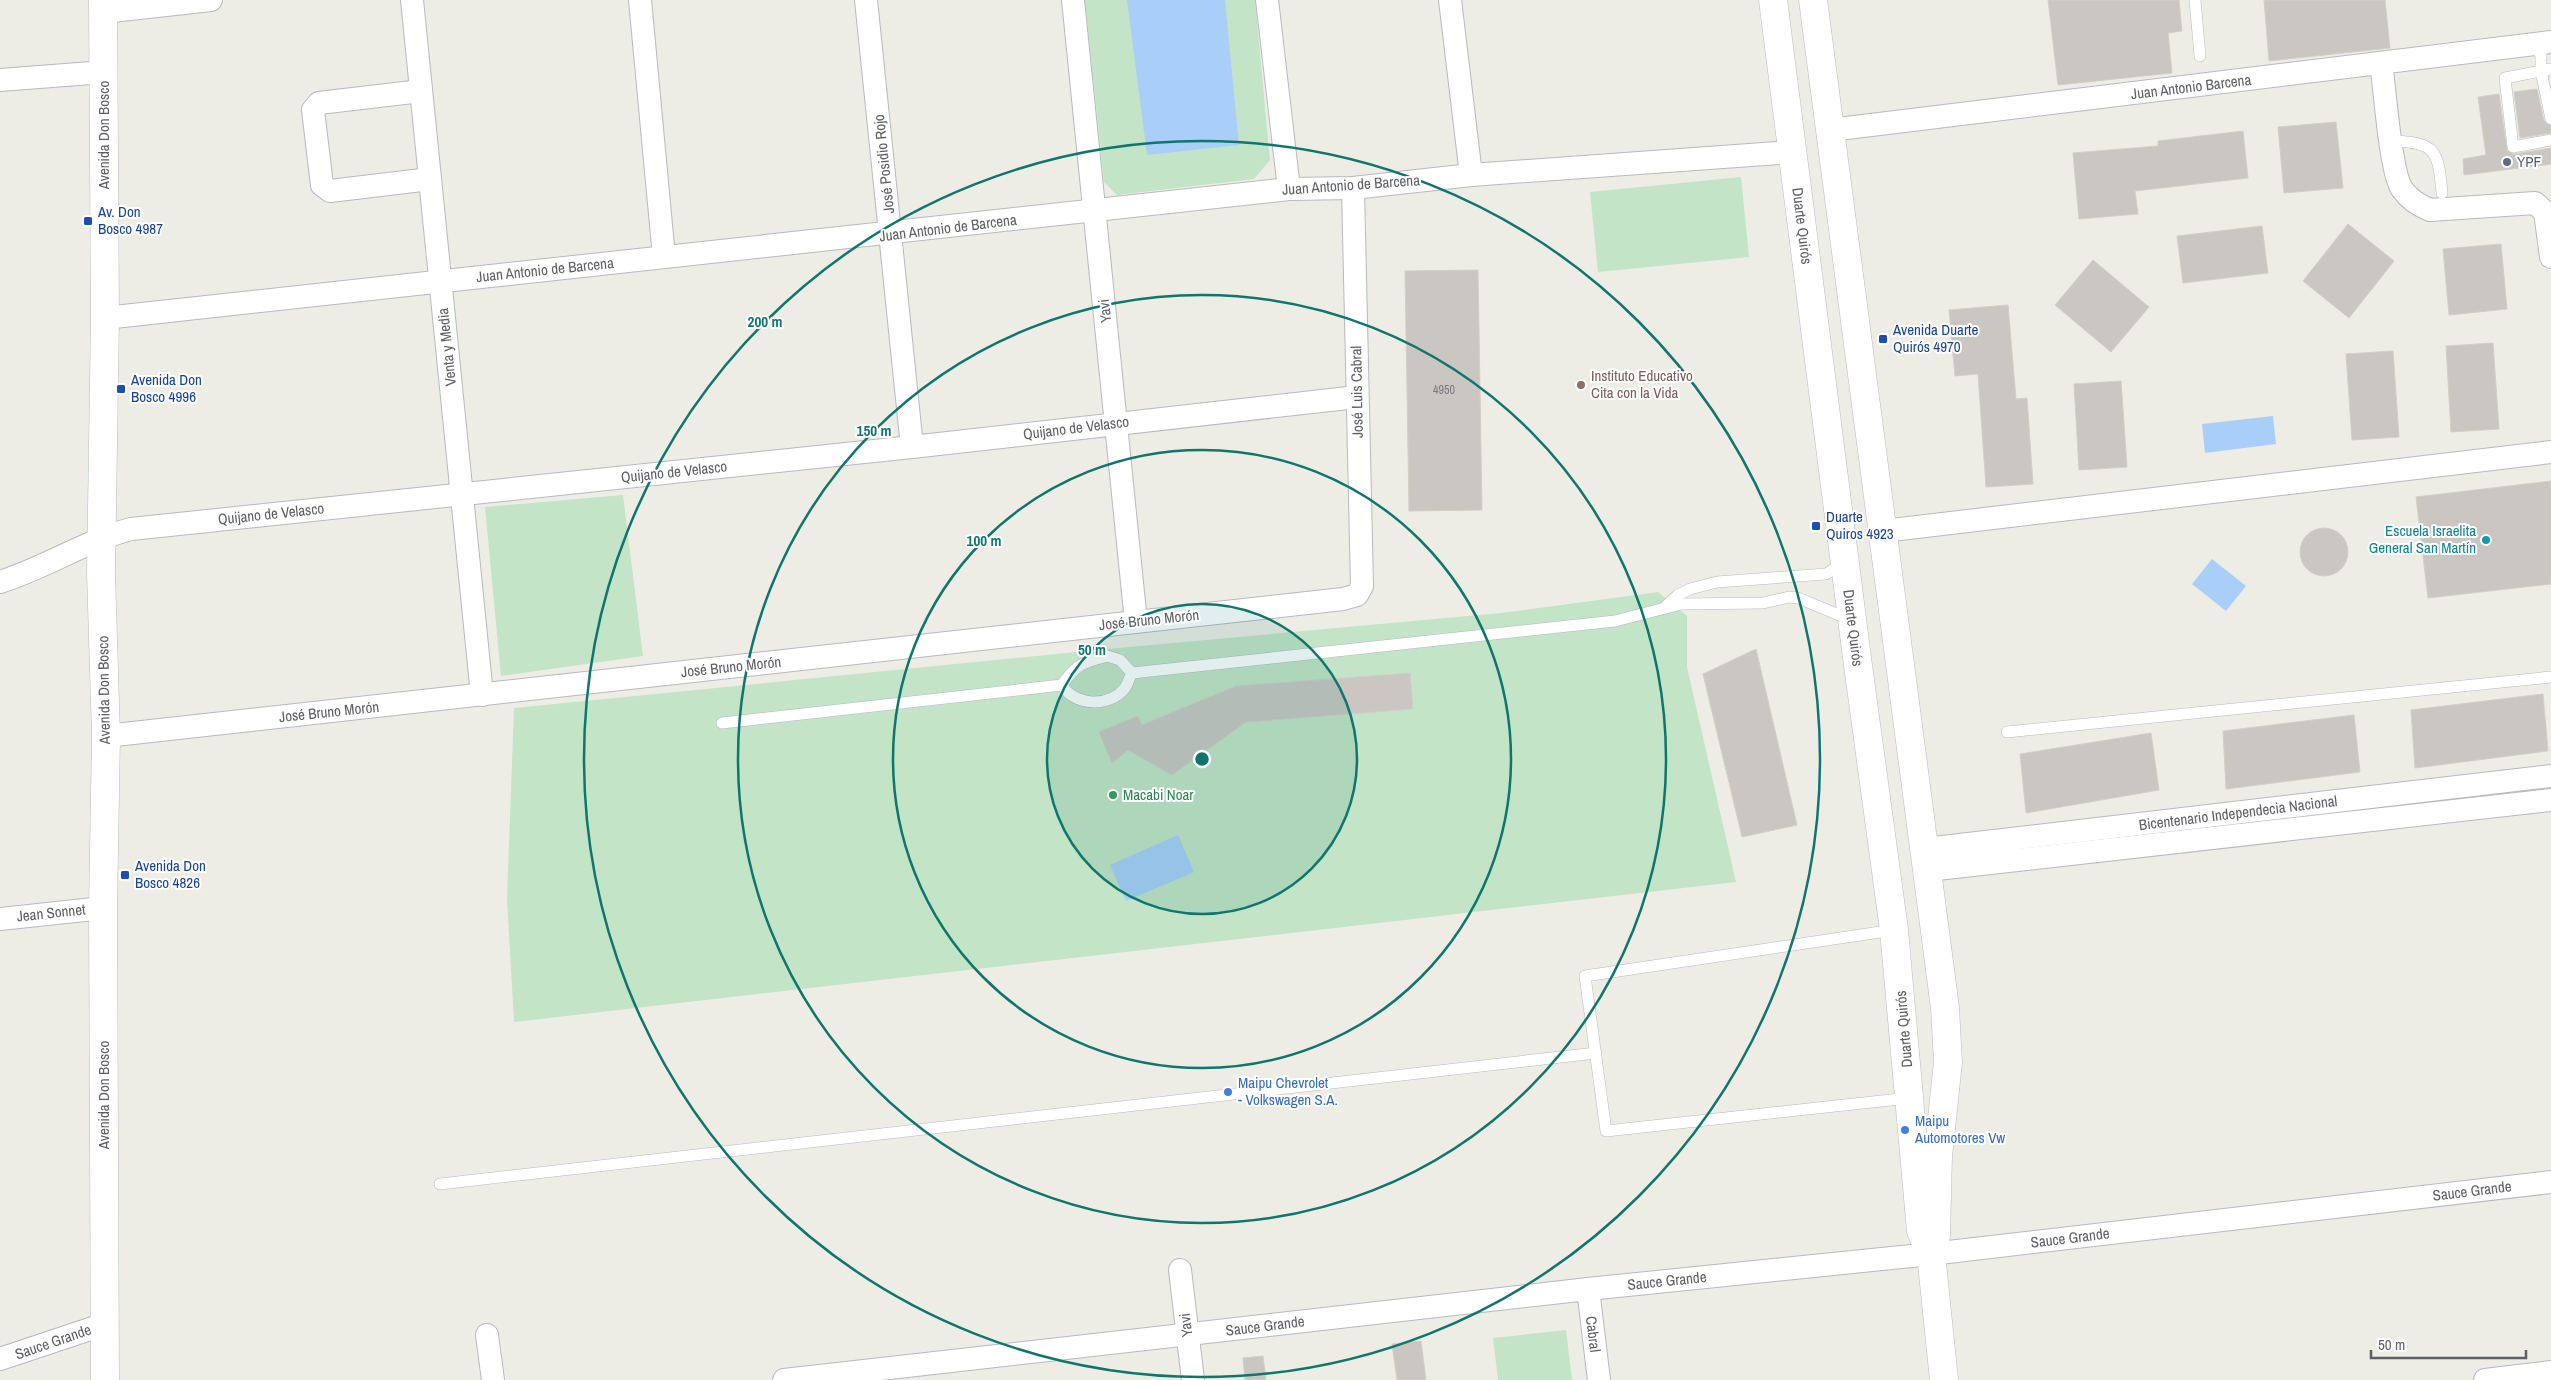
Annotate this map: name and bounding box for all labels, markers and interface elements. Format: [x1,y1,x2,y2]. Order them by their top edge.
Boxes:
street label: Juan Antonio Barcena [2130,69,2252,104]
street label: Avenida Don Bosco [93,81,114,190]
street label: José Posidio Rojo [868,113,899,215]
place label: YPF [2517,151,2541,172]
marker: YPF [2501,156,2513,168]
street label: Juan Antonio de Barcena [1281,169,1421,200]
street label: Duarte Quirós [1787,186,1818,266]
place label: Av. Don Bosco 4987 [97,201,163,239]
street label: Juan Antonio de Barcena [878,209,1018,246]
marker: Av. Don Bosco 4987 [82,215,94,227]
street label: Juan Antonio de Barcena [475,252,615,287]
street label: Yavi [1093,298,1116,324]
street label: Venta y Media [432,307,461,387]
text: 200 m [748,311,782,332]
place label: Avenida Duarte Quirós 4970 [1892,319,1978,357]
marker: Avenida Duarte Quirós 4970 [1877,333,1889,345]
street label: José Luis Cabral [1345,346,1368,438]
place label: Instituto Educativo Cita con la Vida [1591,365,1693,403]
place label: Avenida Don Bosco 4996 [130,369,202,407]
marker: Instituto Educativo Cita con la Vida [1575,379,1587,391]
house number: 4950 [1433,382,1455,398]
marker: Avenida Don Bosco 4996 [115,383,127,395]
street label: Quijano de Velasco [1022,411,1130,444]
text: 150 m [857,420,891,441]
street label: Quijano de Velasco [620,455,728,488]
street label: Quijano de Velasco [217,497,325,530]
place label: Duarte Quiros 4923 [1826,506,1894,544]
marker: Duarte Quiros 4923 [1810,520,1822,532]
place label: Escuela Israelita General San Martín [2369,520,2476,558]
text: 100 m [967,530,1001,551]
marker: Escuela Israelita General San Martín [2480,534,2492,546]
street label: Duarte Quirós [1838,588,1869,668]
street label: José Bruno Morón [1098,604,1200,635]
street label: Avenida Don Bosco [92,635,115,745]
text: 50 m [1078,639,1106,660]
street label: José Bruno Morón [680,651,782,682]
street label: José Bruno Morón [278,696,380,727]
centre of rings [1193,750,1211,768]
place label: Macabi Noar [1123,784,1193,805]
marker: Macabi Noar [1107,789,1119,801]
street label: Bicentenario Independecia Nacional [2138,790,2338,835]
place label: Avenida Don Bosco 4826 [134,855,206,893]
marker: Avenida Don Bosco 4826 [119,869,131,881]
street label: Jean Sonnet [16,898,87,927]
street label: Duarte Quirós [1890,990,1917,1068]
street label: Avenida Don Bosco [93,1041,114,1150]
place label: Maipu Chevrolet - Volkswagen S.A. [1238,1072,1338,1110]
marker: Maipu Chevrolet - Volkswagen S.A. [1222,1086,1234,1098]
place label: Maipu Automotores Vw [1914,1110,2005,1148]
marker: Maipu Automotores Vw [1899,1124,1911,1136]
street label: Sauce Grande [2431,1175,2513,1206]
street label: Sauce Grande [2029,1222,2111,1253]
street label: Sauce Grande [1626,1266,1708,1295]
street label: Sauce Grande [1224,1310,1306,1341]
street label: Yavi [1174,1312,1197,1338]
street label: Cabral [1581,1315,1606,1353]
street label: Sauce Grande [12,1319,94,1364]
scale bar [2371,1328,2526,1360]
text: 50 m [2378,1334,2405,1355]

